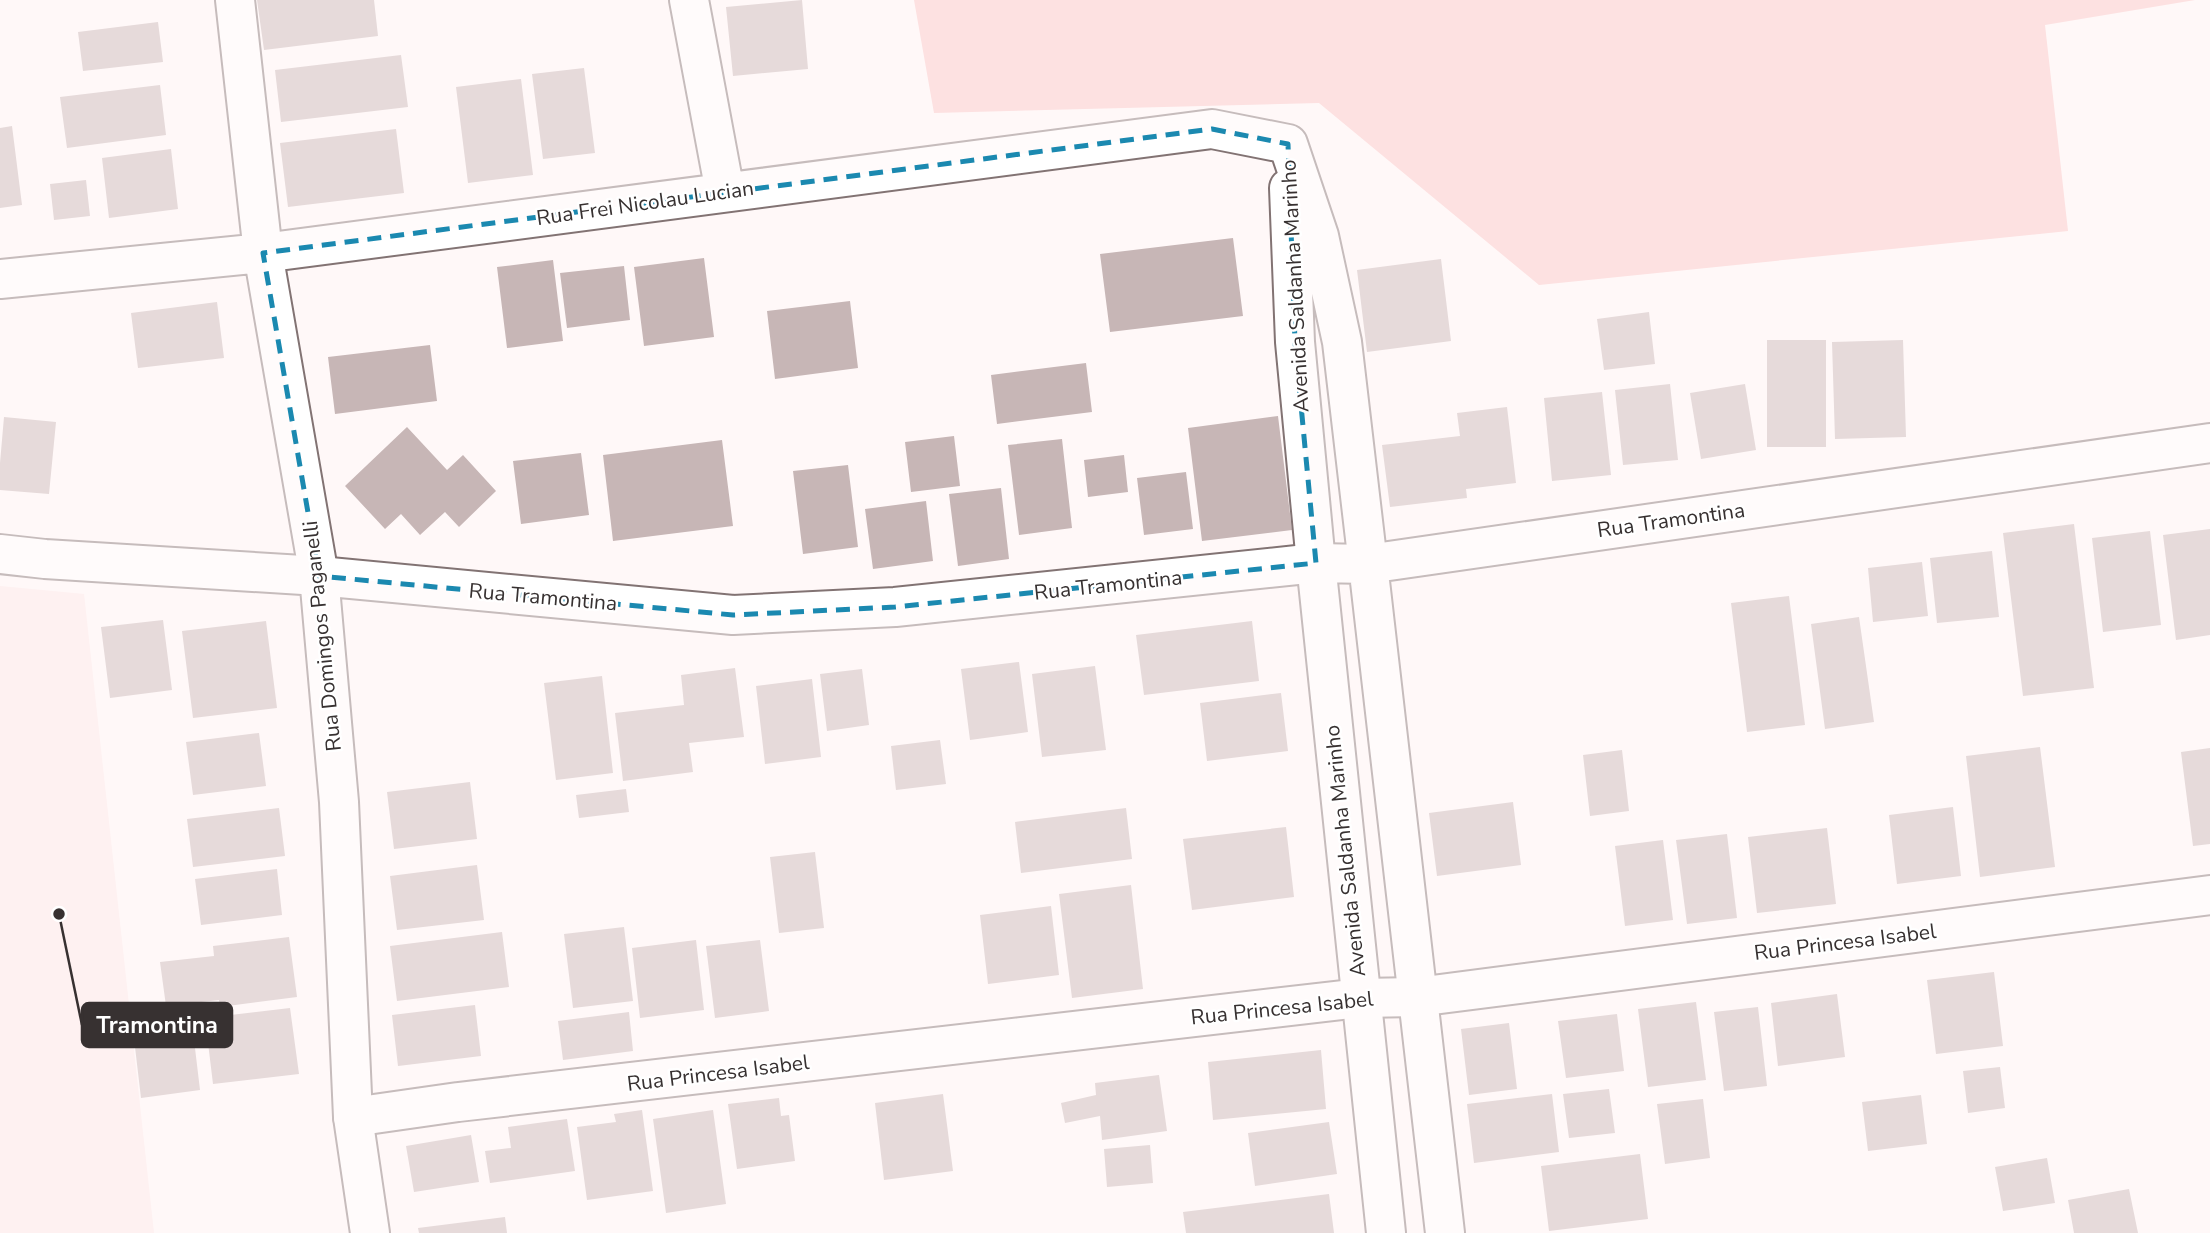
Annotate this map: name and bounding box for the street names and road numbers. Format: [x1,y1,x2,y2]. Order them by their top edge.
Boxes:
street label: Avenida Saldanha Marinho [1274,159,1316,413]
street label: Rua Frei Nicolau Lucian [535,174,755,232]
street label: Rua Tramontina [1595,496,1747,544]
street label: Rua Domingos Paganelli [296,519,348,753]
street label: Rua Tramontina [1033,563,1183,607]
street label: Rua Tramontina [468,577,618,617]
street label: Avenida Saldanha Marinho [1318,724,1372,978]
street label: Rua Princesa Isabel [1752,917,1938,967]
street label: Rua Princesa Isabel [1189,984,1375,1032]
street label: Rua Princesa Isabel [625,1048,811,1098]

